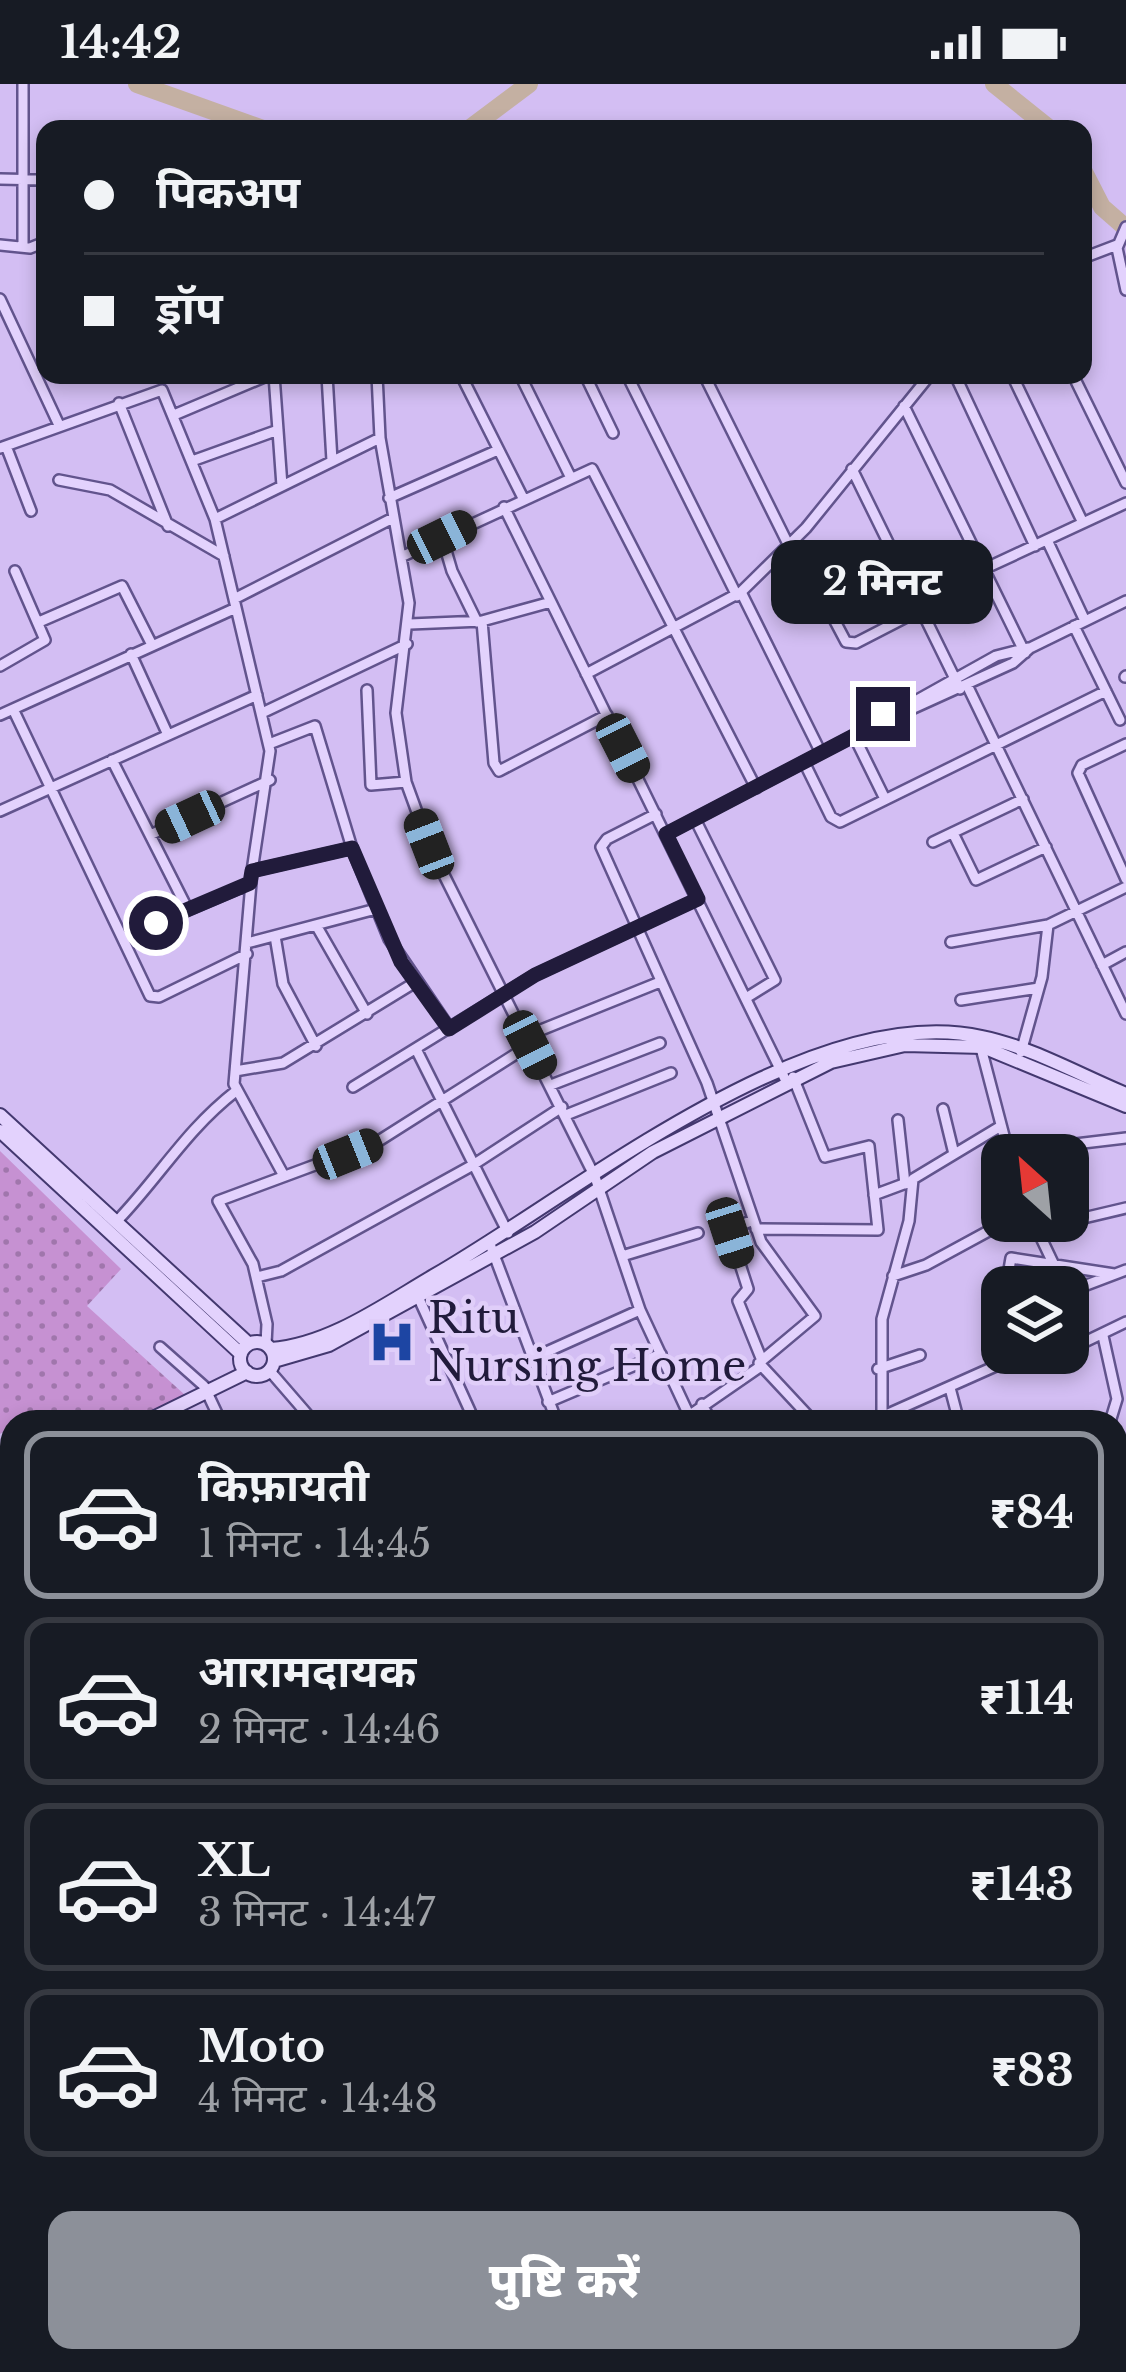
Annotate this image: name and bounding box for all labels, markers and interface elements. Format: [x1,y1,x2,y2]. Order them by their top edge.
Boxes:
text: 14:42 [60,14,181,70]
text: पिकअप [156,164,300,220]
text: ड्रॉप [156,280,223,336]
car [402,505,482,569]
callout: 2 मिनट [772,540,994,624]
text: 2 मिनट [822,557,942,606]
route end [856,687,910,741]
car [591,708,655,788]
car [150,785,230,849]
car [399,804,459,884]
route start [129,896,183,950]
car [498,1005,562,1085]
car [308,1124,388,1184]
north arrow [981,1134,1089,1242]
map controls [981,1134,1089,1374]
car [702,1193,758,1273]
button: layers [981,1266,1089,1374]
place label: Ritu Nursing Home [428,1292,746,1392]
hospital icon: Ritu Nursing Home [367,1317,417,1367]
text: किफ़ायती [198,1457,369,1513]
icon: car [54,1461,162,1569]
text: ₹84 [990,1484,1074,1540]
text: 1 मिनट · 14:45 [198,1519,431,1568]
text: आरामदायक [198,1643,416,1699]
icon: car [54,1647,162,1755]
text: ₹114 [979,1670,1074,1726]
text: 2 मिनट · 14:46 [198,1705,441,1754]
text: XL [198,1832,270,1888]
icon: car [54,1833,162,1941]
text: ₹143 [970,1856,1074,1912]
text: 3 मिनट · 14:47 [198,1888,435,1937]
text: Moto [198,2018,325,2074]
icon: car [54,2019,162,2127]
text: ₹83 [991,2042,1074,2098]
text: 4 मिनट · 14:48 [198,2074,438,2123]
button: पुष्टि करें [48,2211,1080,2349]

